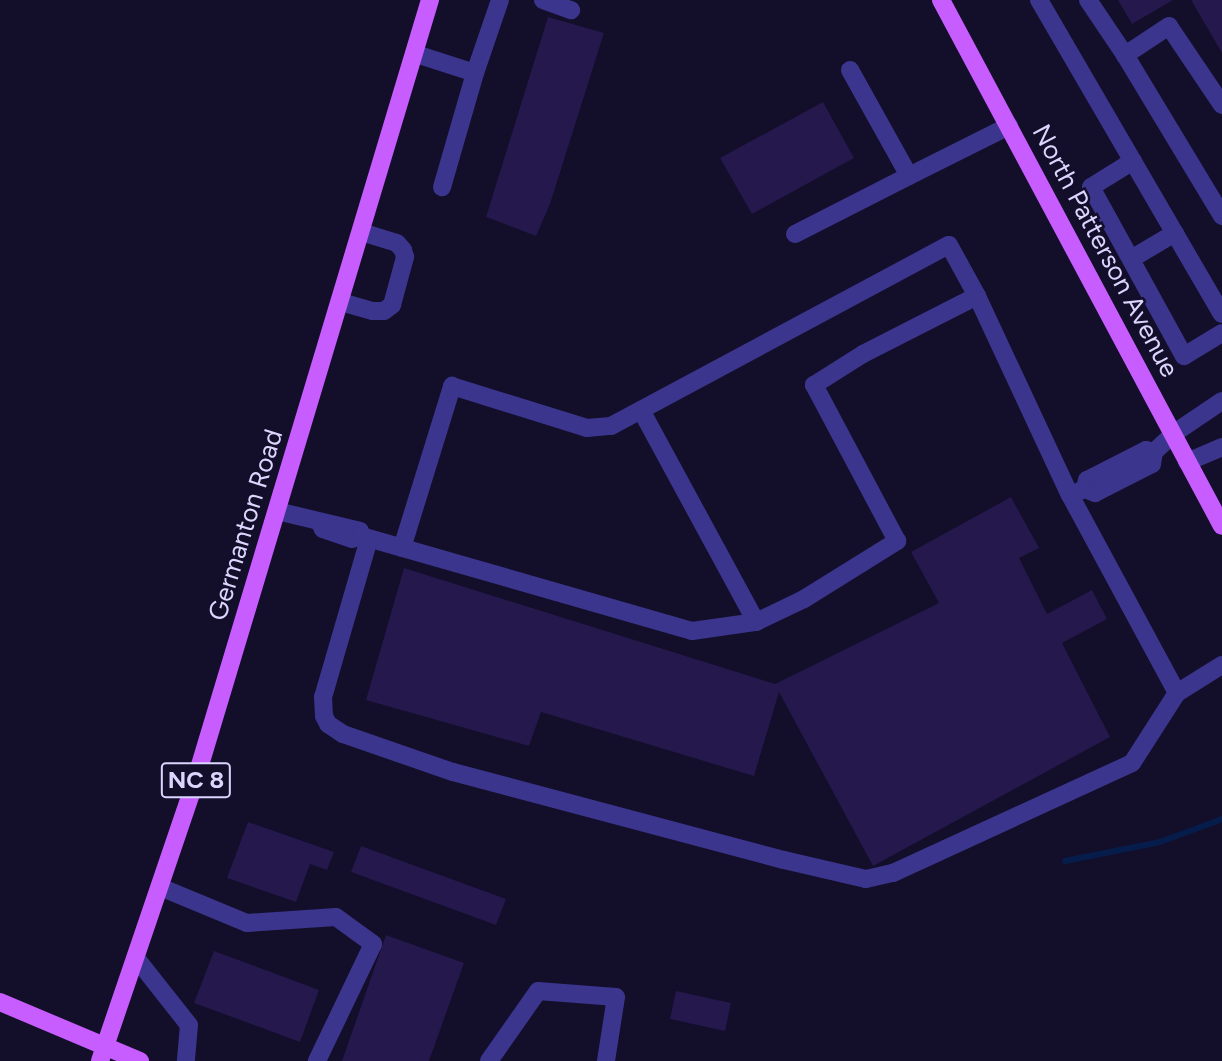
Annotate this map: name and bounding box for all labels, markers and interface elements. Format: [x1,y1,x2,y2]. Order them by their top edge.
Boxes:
street label: North Patterson Avenue [1025,119,1185,383]
street label: Germanton Road [202,426,290,624]
road number: NC 8 [159,760,233,800]

